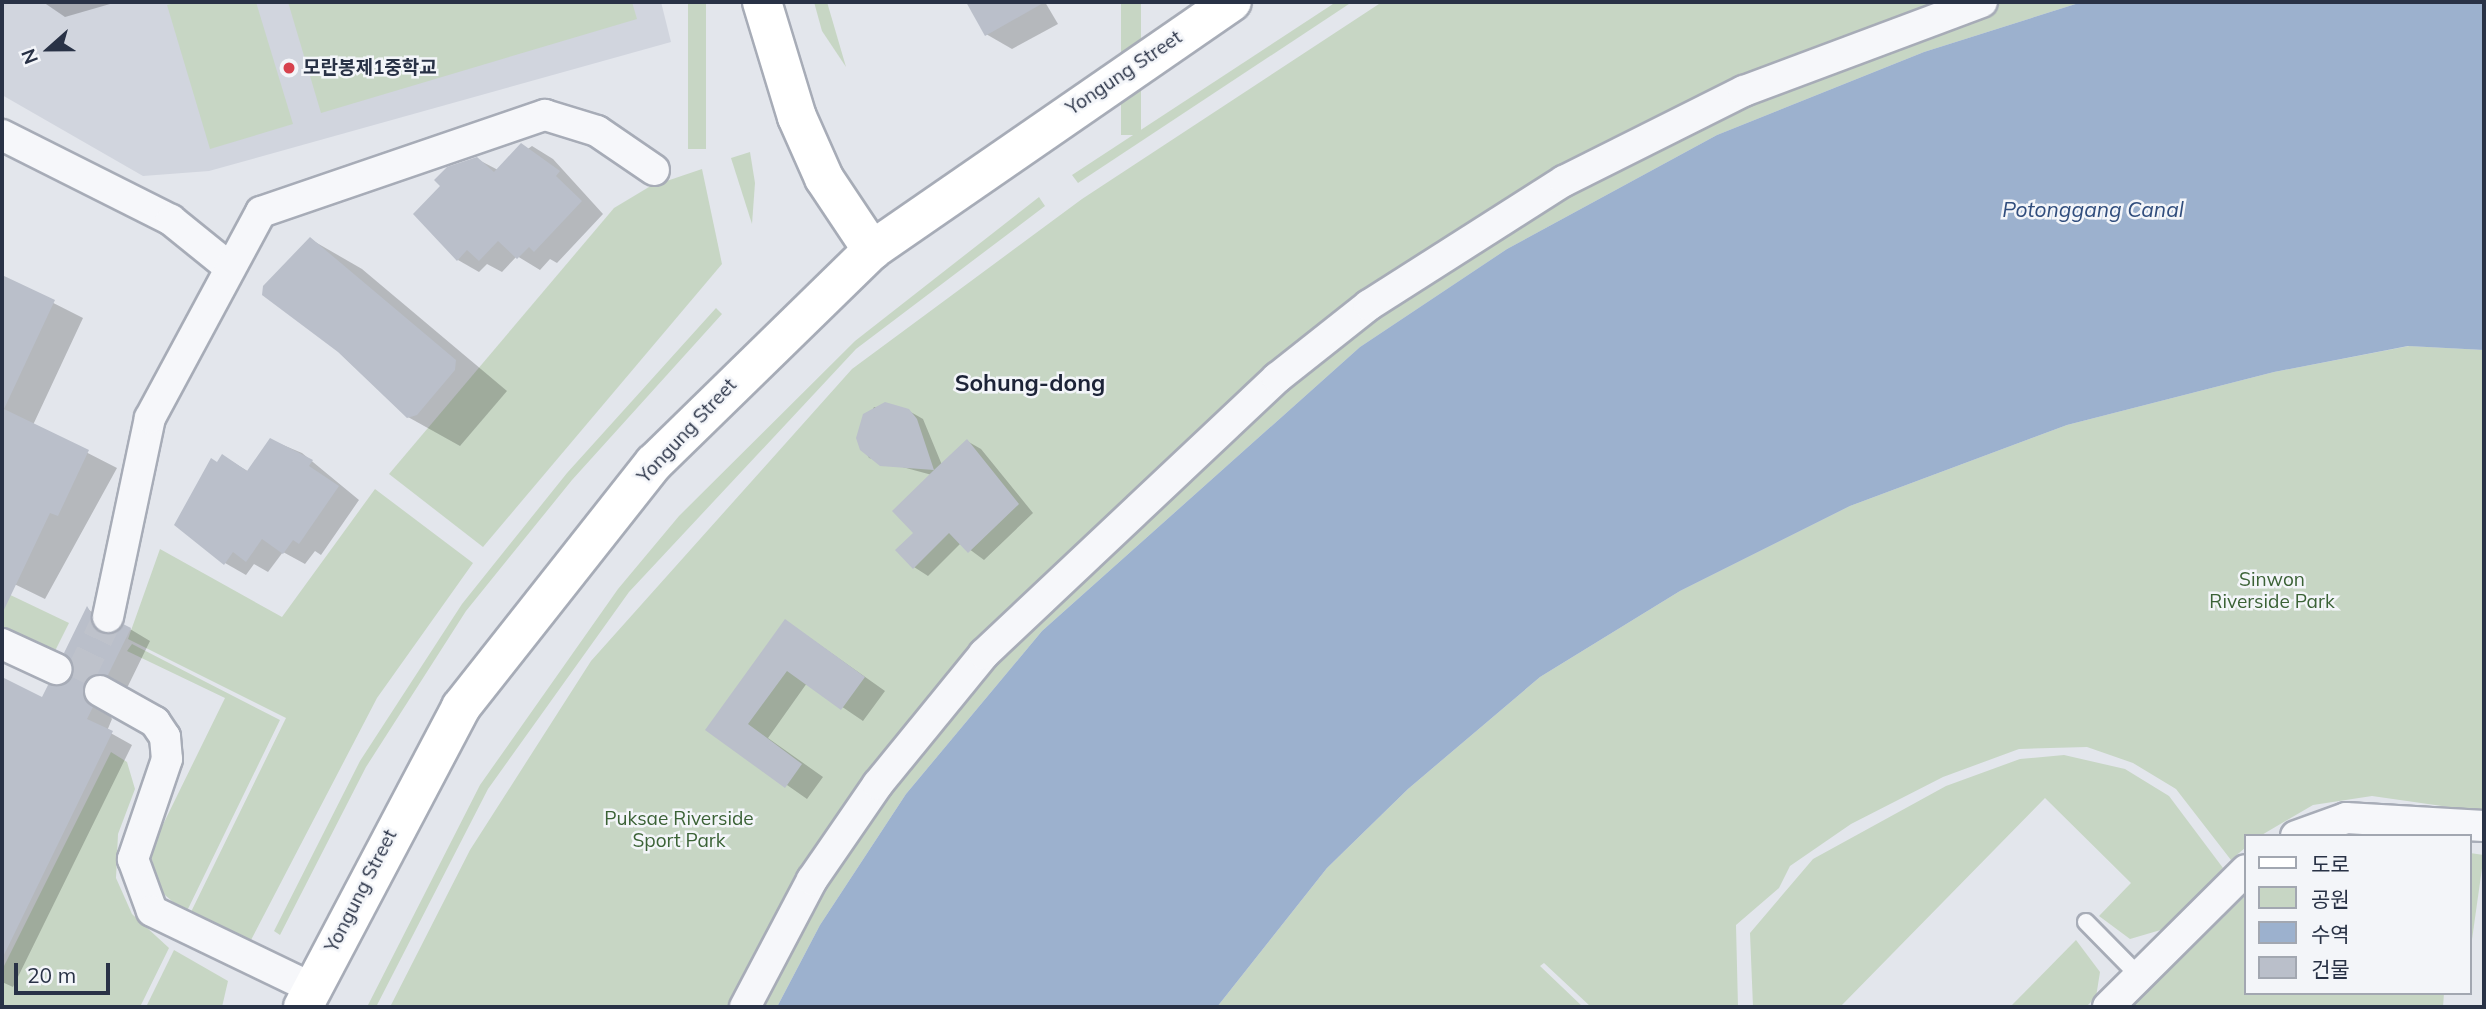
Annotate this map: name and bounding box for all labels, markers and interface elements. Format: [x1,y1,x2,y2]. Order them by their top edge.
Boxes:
north arrow [14,14,84,84]
street label: Yongung Street [1062,26,1186,120]
text: N [16,46,43,68]
place label: 모란봉제1중학교 [303,57,437,79]
marker: 모란봉제1중학교 [281,60,297,76]
water label: Potonggang Canal [2002,196,2184,222]
district label: Sohung-dong [955,369,1105,397]
street label: Yongung Street [633,374,741,488]
park label: Sinwon Riverside Park [2209,569,2335,613]
park label: Puksae Riverside Sport Park [604,808,754,852]
street label: Yongung Street [320,826,402,956]
legend [2244,834,2472,995]
text: 도로 [2311,851,2350,877]
text: 공원 [2311,886,2350,912]
text: 수역 [2311,921,2350,947]
scale bar [18,950,114,994]
text: 건물 [2311,956,2350,982]
text: 20 m [27,962,76,988]

